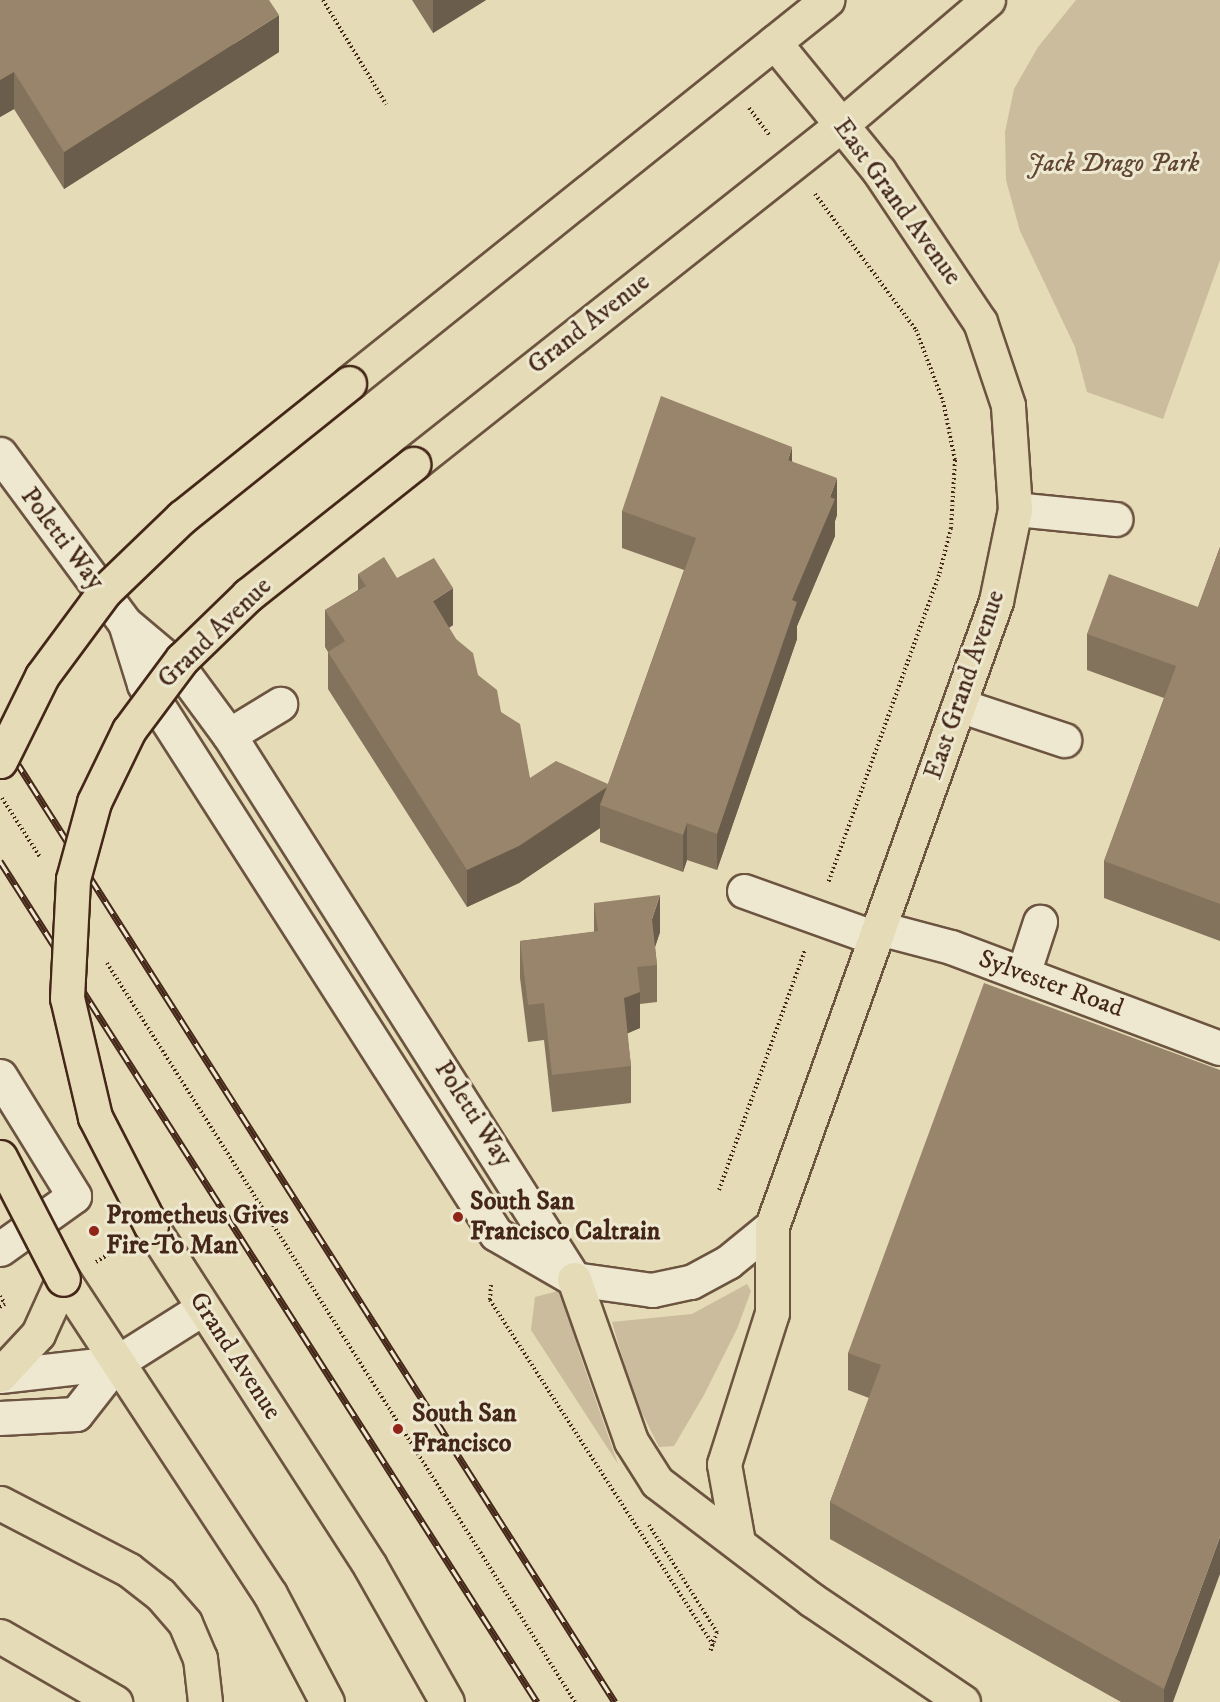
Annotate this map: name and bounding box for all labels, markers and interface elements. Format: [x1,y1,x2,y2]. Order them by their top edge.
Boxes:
street label: East Grand Avenue [826,113,968,291]
park label: Jack Drago Park [1027,148,1199,180]
street label: Grand Avenue [522,267,656,381]
street label: Poletti Way [13,482,111,596]
street label: Grand Avenue [152,571,278,695]
street label: East Grand Avenue [918,586,1012,784]
street label: Sylvester Road [974,943,1128,1025]
street label: Poletti Way [427,1055,519,1173]
place label: South San Francisco Caltrain [470,1186,660,1248]
place label: Prometheus Gives Fire To Man [106,1200,289,1262]
marker: South San Francisco Caltrain [451,1210,465,1224]
marker: Prometheus Gives Fire To Man [87,1224,101,1238]
street label: Grand Avenue [182,1286,288,1426]
place label: South San Francisco [412,1398,517,1460]
marker: South San Francisco [389,1420,407,1438]

